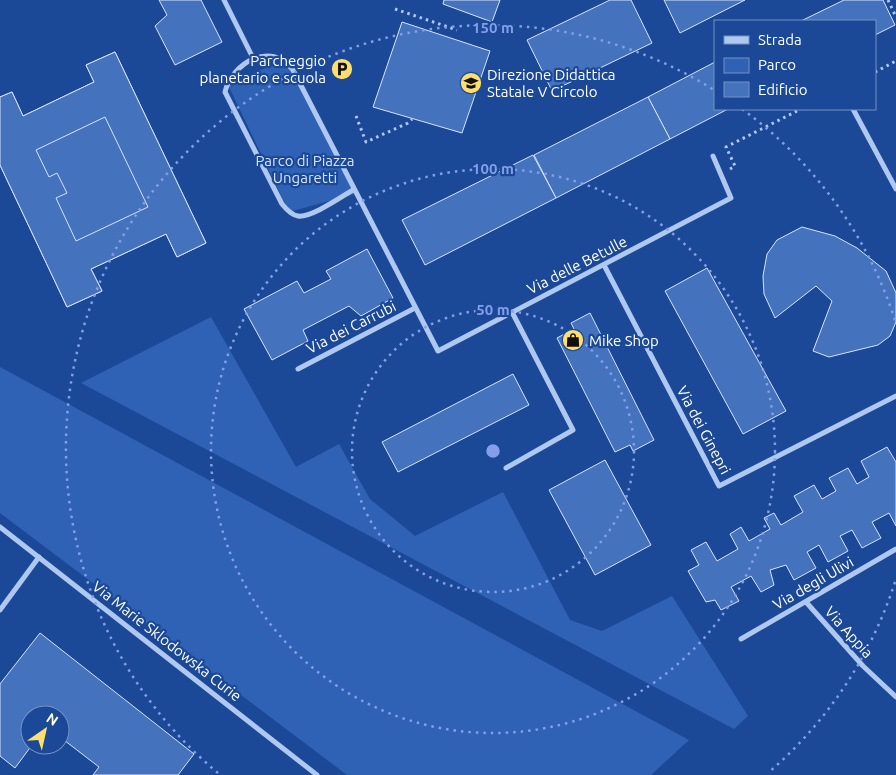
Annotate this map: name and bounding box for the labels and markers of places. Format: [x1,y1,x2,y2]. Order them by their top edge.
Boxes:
place label: Parcheggio planetario e scuola [199,52,326,86]
parking icon: Parcheggio planetario e scuola [330,57,354,81]
place label: Direzione Didattica Statale V Circolo [487,66,616,100]
school or university icon: Direzione Didattica Statale V Circolo [459,71,483,95]
shop icon: Mike Shop [561,328,585,352]
place label: Mike Shop [589,332,659,349]
centre of rings [484,442,502,460]

